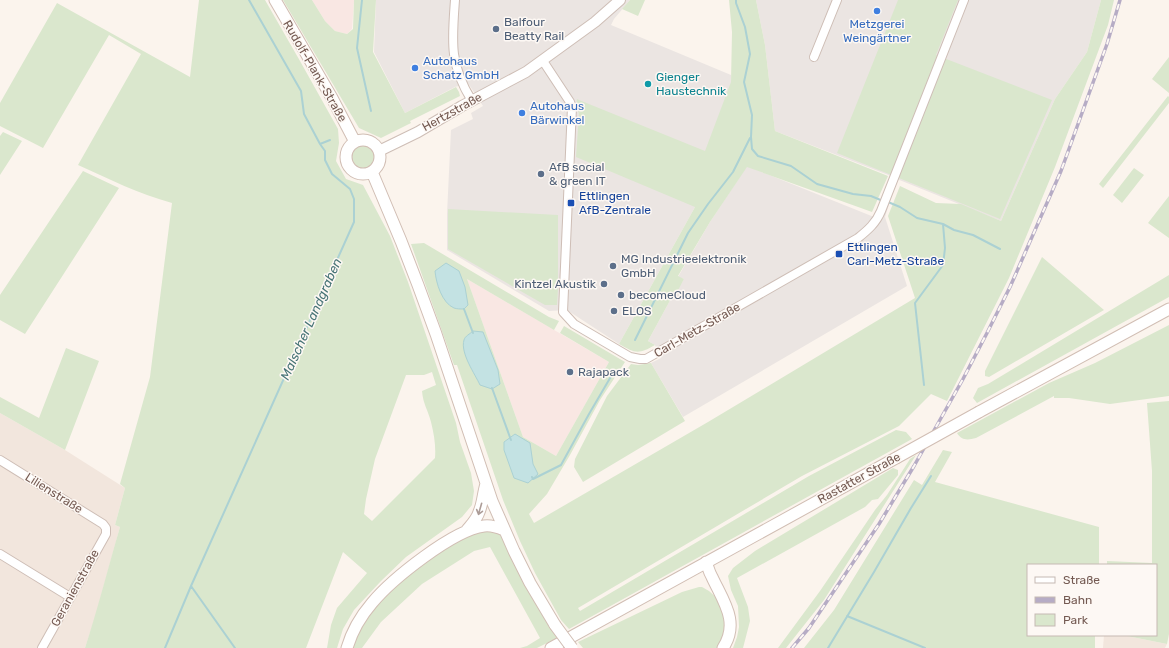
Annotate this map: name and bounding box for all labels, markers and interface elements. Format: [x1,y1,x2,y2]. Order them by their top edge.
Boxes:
marker: Metzgerei Weingärtner [872,6,882,16]
place label: Balfour Beatty Rail [504,15,564,43]
place label: Metzgerei Weingärtner [843,17,911,45]
street label: Rudolf-Plank-Straße [280,18,350,124]
marker: Balfour Beatty Rail [491,24,501,34]
place label: Autohaus Schatz GmbH [423,54,499,82]
marker: Autohaus Schatz GmbH [410,63,420,73]
place label: Gienger Haustechnik [656,70,727,98]
marker: Gienger Haustechnik [643,79,653,89]
street label: Hertzstraße [420,90,485,134]
place label: Autohaus Bärwinkel [530,99,585,127]
marker: Autohaus Bärwinkel [517,108,527,118]
place label: AfB social & green IT [549,160,606,188]
marker: AfB social & green IT [536,169,546,179]
place label: Ettlingen AfB-Zentrale [579,189,651,217]
marker: Ettlingen AfB-Zentrale [566,198,576,208]
place label: Ettlingen Carl-Metz-Straße [847,240,944,268]
marker: Ettlingen Carl-Metz-Straße [834,249,844,259]
place label: MG Industrieelektronik GmbH [621,252,747,280]
water label: Malscher Landgraben [277,256,346,383]
marker: MG Industrieelektronik GmbH [608,261,618,271]
place label: Kintzel Akustik [514,277,597,291]
marker: Kintzel Akustik [599,279,609,289]
place label: becomeCloud [629,288,706,302]
marker: becomeCloud [616,290,626,300]
street label: Carl-Metz-Straße [651,300,743,360]
place label: ELOS [622,304,652,318]
marker: ELOS [609,306,619,316]
place label: Rajapack [578,365,630,379]
marker: Rajapack [565,367,575,377]
street label: Rastatter Straße [815,449,903,506]
street label: Lilienstraße [23,470,86,516]
one-way arrow [476,502,483,515]
street label: Geranienstraße [48,547,102,629]
legend [1027,564,1157,636]
text: Straße [1063,573,1100,587]
text: Bahn [1063,593,1092,607]
text: Park [1063,613,1089,627]

